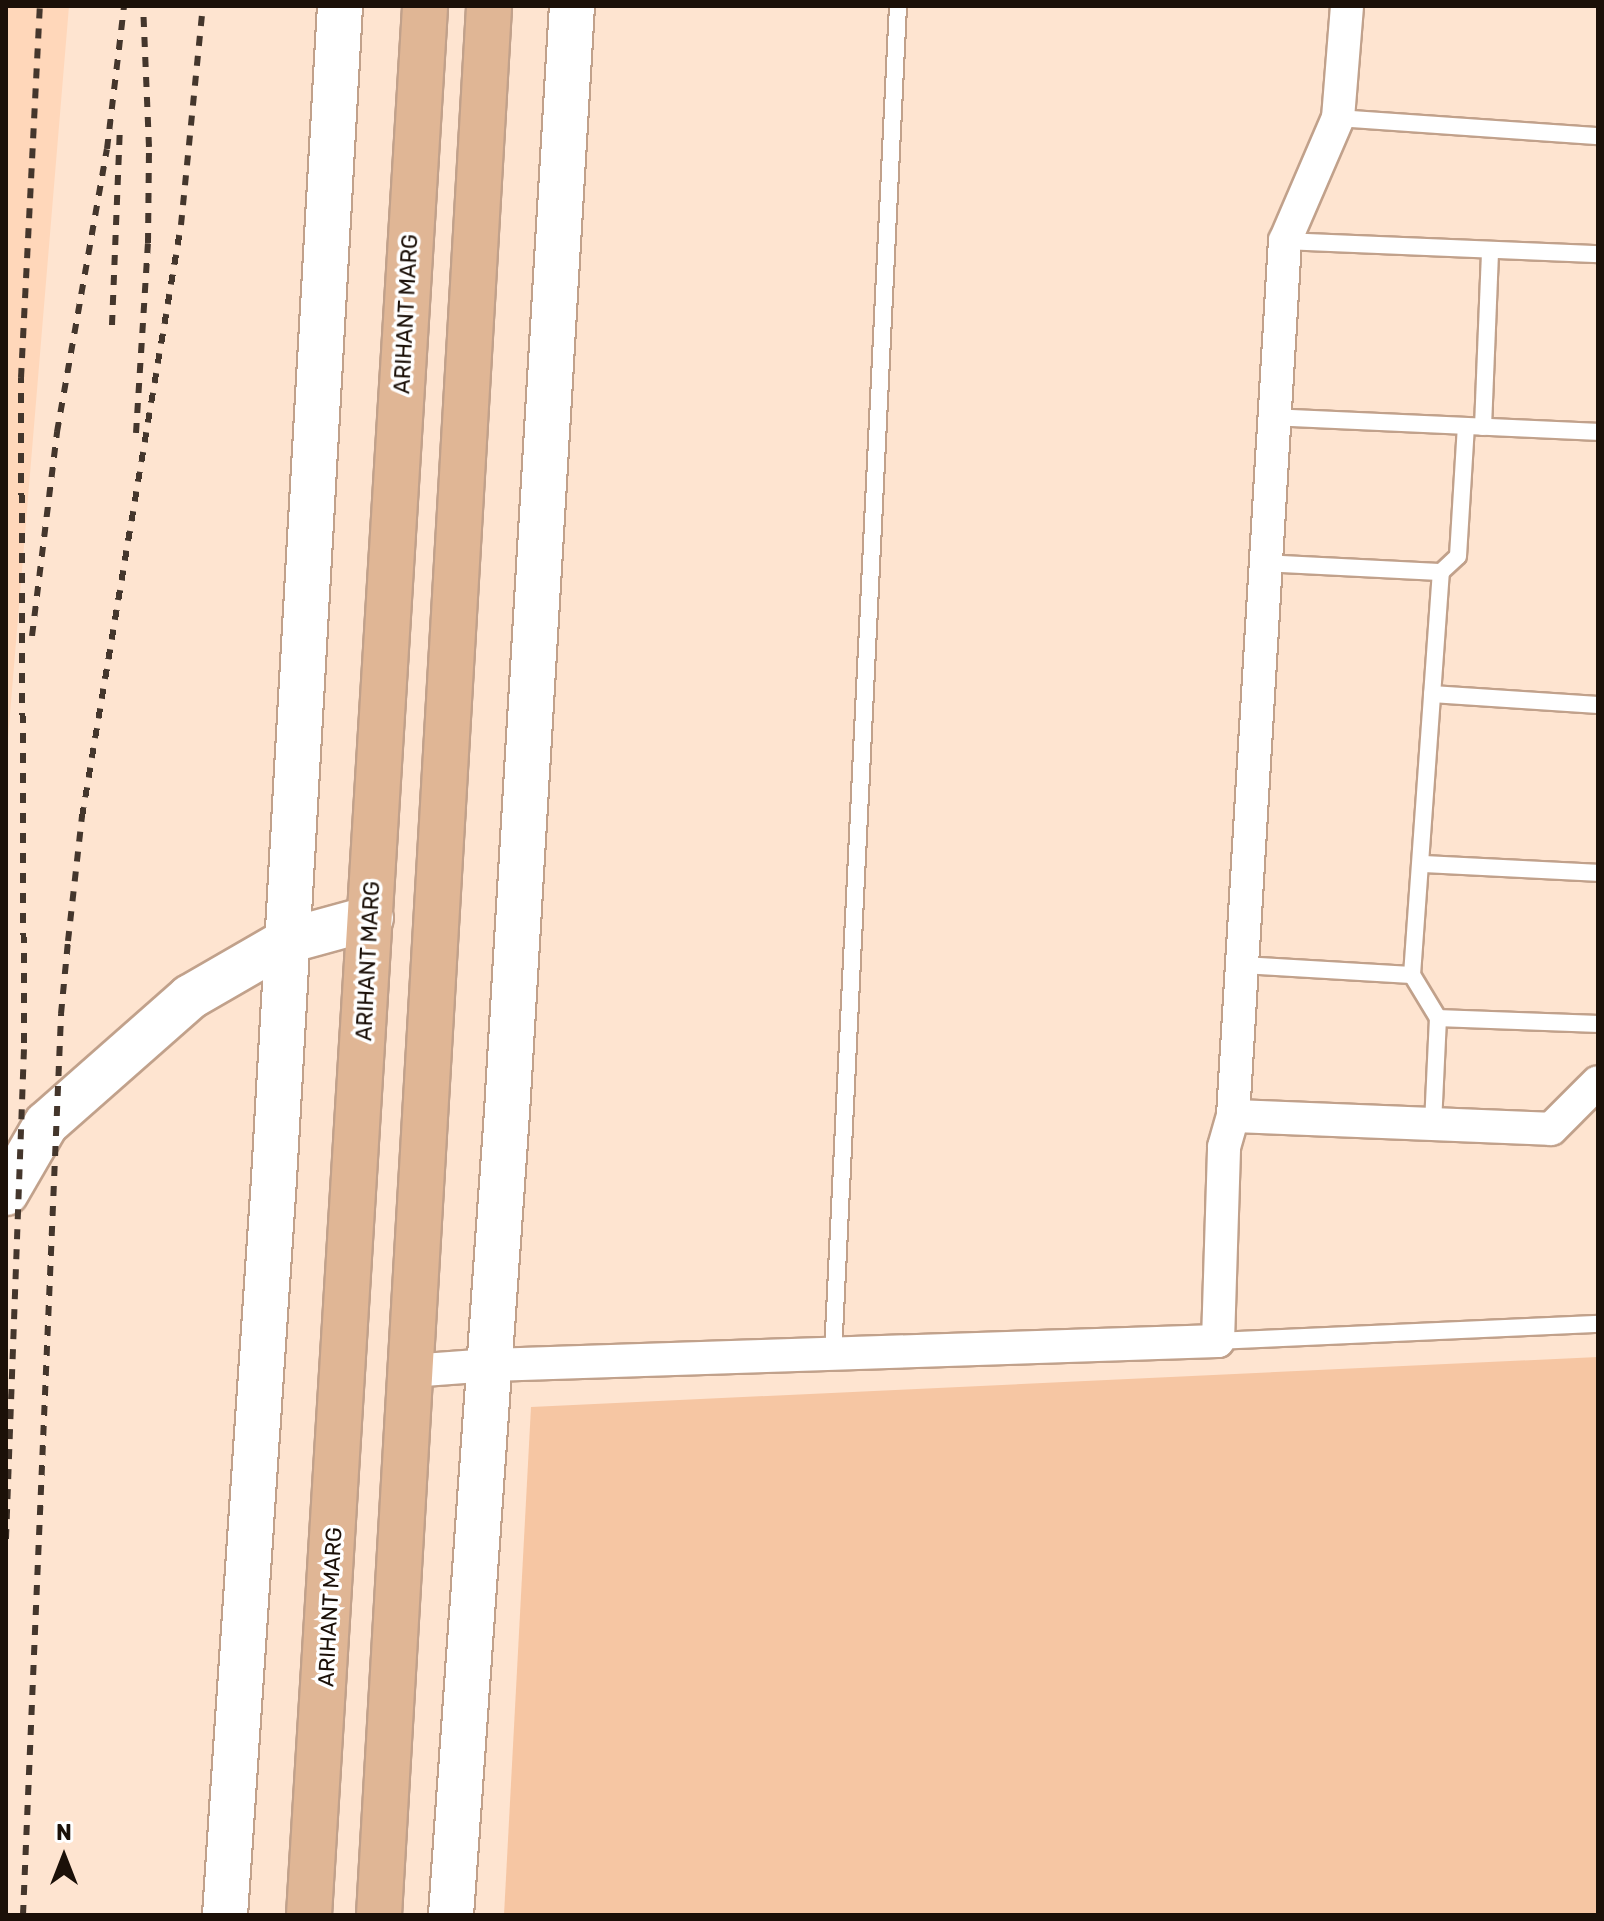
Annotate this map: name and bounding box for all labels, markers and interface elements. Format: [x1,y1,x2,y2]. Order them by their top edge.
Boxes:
street label: ARIHANT MARG [389,233,423,395]
street label: ARIHANT MARG [351,880,385,1042]
street label: ARIHANT MARG [313,1526,347,1688]
north arrow [24,1817,104,1897]
text: N [56,1819,72,1846]

